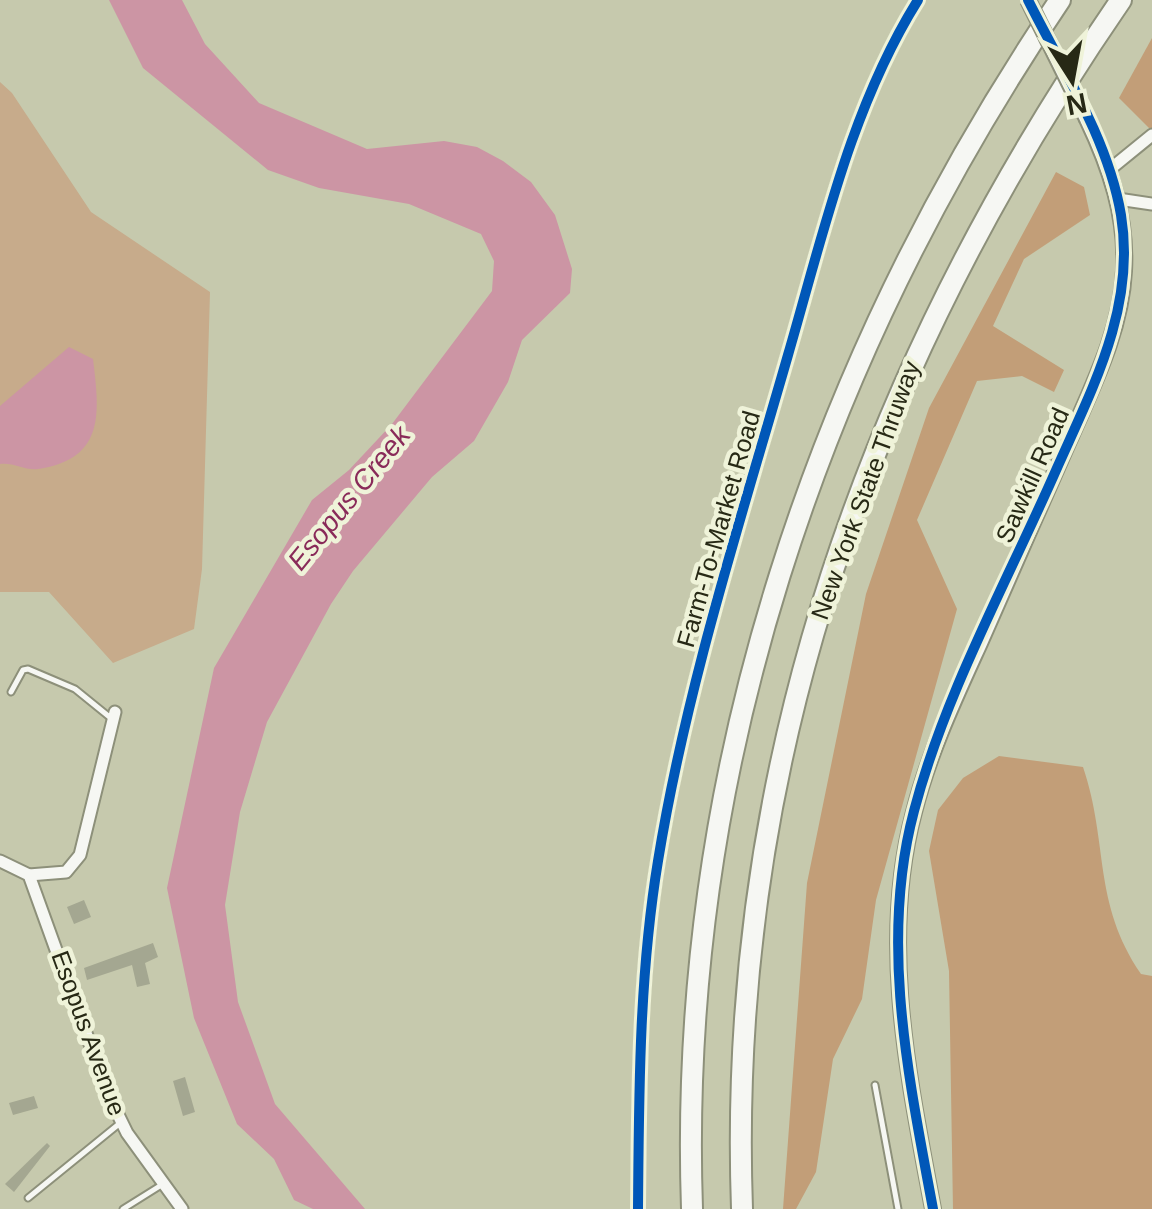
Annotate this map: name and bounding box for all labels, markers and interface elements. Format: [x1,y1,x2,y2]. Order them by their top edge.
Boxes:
north arrow [1022,30,1122,130]
text: N [1064,87,1090,121]
street label: New York State Thruway [805,356,925,623]
street label: Sawkill Road [990,403,1074,547]
street label: Farm-To-Market Road [671,408,765,650]
water label: Esopus Creek [282,418,418,576]
street label: Esopus Avenue [46,947,132,1119]

